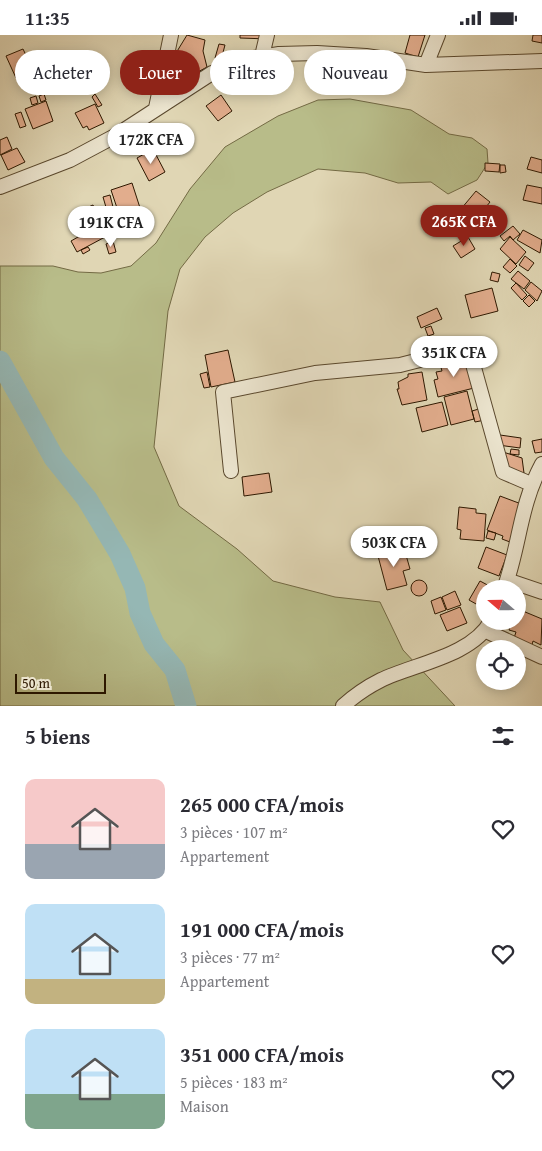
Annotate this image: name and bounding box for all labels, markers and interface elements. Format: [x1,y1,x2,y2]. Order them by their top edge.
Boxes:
text: 11:35 [25,4,70,32]
chip: Acheter [15,50,110,95]
chip: Louer [120,50,200,95]
chip: Filtres [210,50,294,95]
chip: Nouveau [304,50,406,95]
pin: 172K CFA [99,123,203,165]
text: 172K CFA [119,127,183,151]
pin: 191K CFA [59,205,163,248]
pin: 265K CFA [412,205,516,247]
text: 265K CFA [432,209,496,233]
text: 191K CFA [79,210,143,234]
pin: 351K CFA [402,335,506,378]
text: 351K CFA [422,340,486,364]
pin: 503K CFA [342,525,446,568]
text: 503K CFA [362,530,426,554]
north arrow [476,580,526,630]
map controls [476,580,526,690]
button: locate [476,640,526,690]
scale bar [15,671,106,694]
text: 50 m [22,673,50,693]
text: 5 biens [25,721,90,752]
icon: filters [489,722,517,750]
text: 265 000 CFA/mois [180,789,344,820]
icon: home [65,799,125,859]
icon: heart [489,815,517,843]
text: 3 pièces · 107 m² [180,820,288,844]
text: Appartement [180,844,270,868]
text: 191 000 CFA/mois [180,914,344,945]
icon: home [65,924,125,984]
icon: heart [489,940,517,968]
text: 3 pièces · 77 m² [180,945,280,969]
text: Appartement [180,969,270,993]
text: 351 000 CFA/mois [180,1039,344,1070]
icon: home [65,1049,125,1109]
icon: heart [489,1065,517,1093]
text: 5 pièces · 183 m² [180,1070,288,1094]
text: Maison [180,1094,229,1118]

